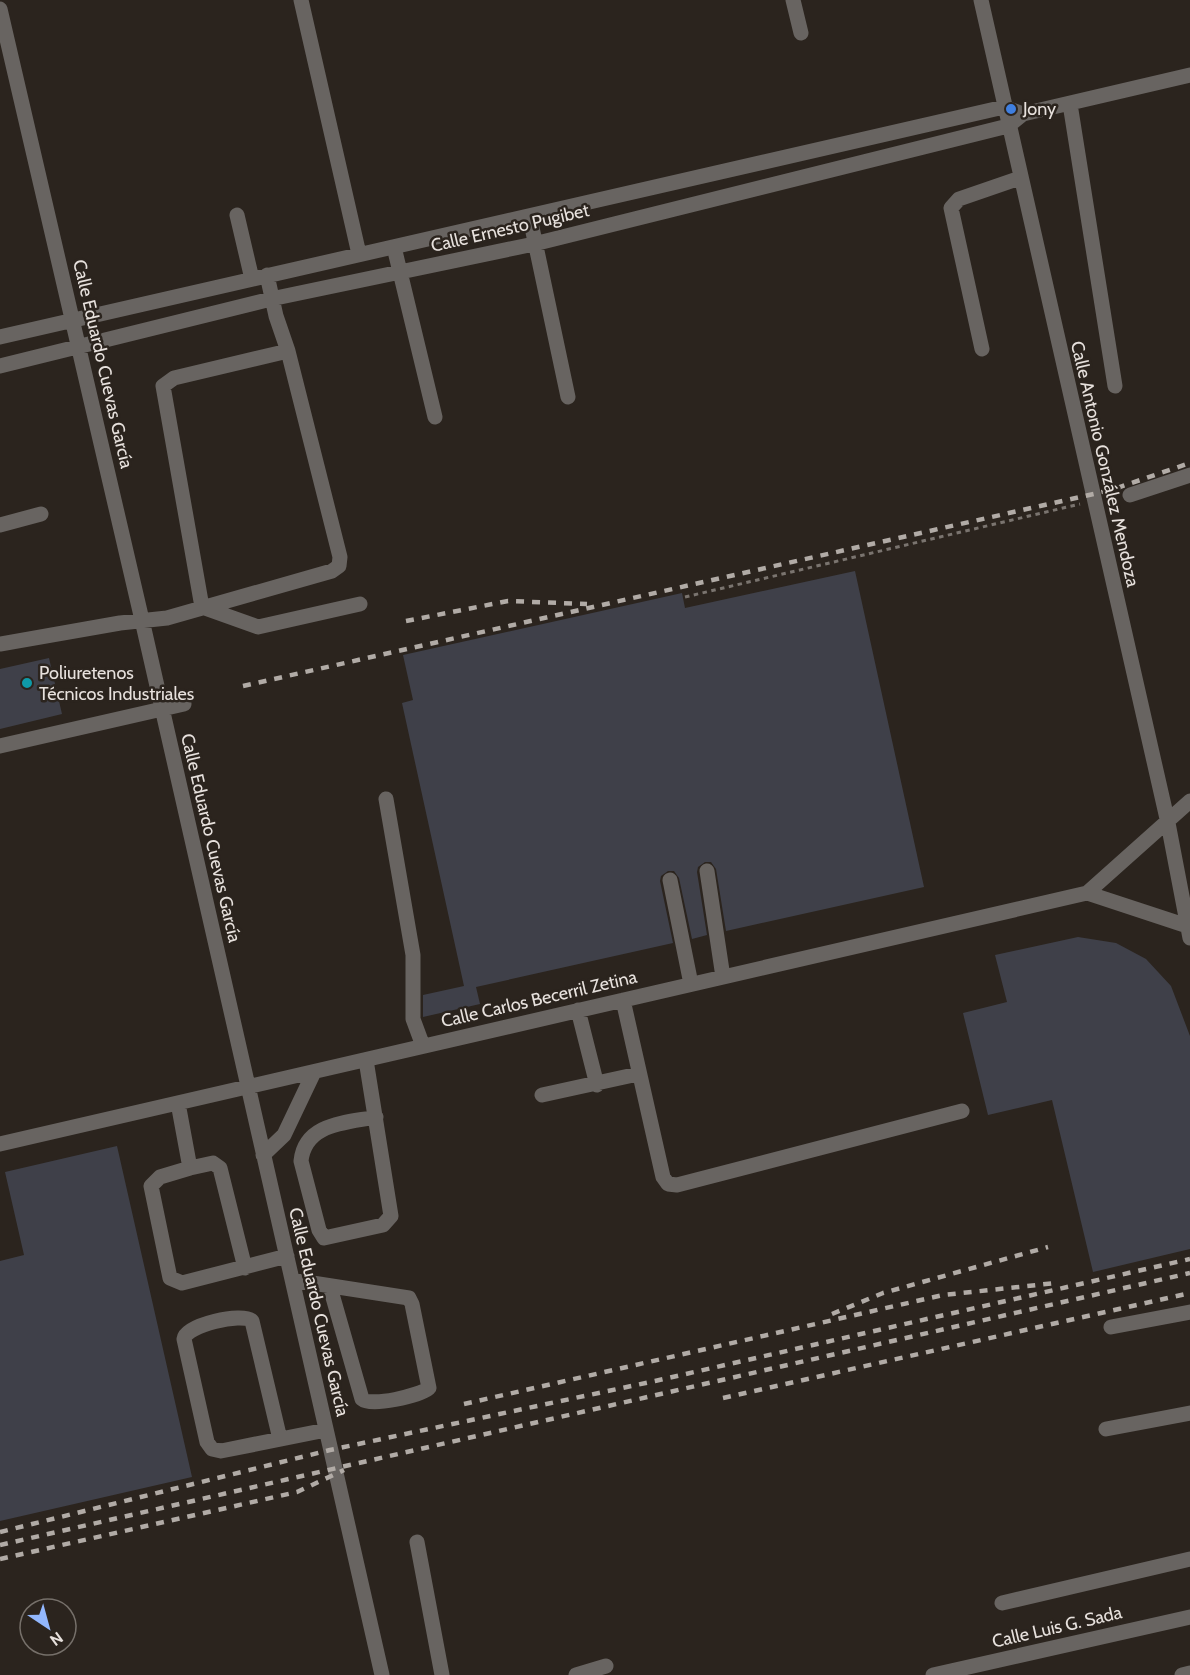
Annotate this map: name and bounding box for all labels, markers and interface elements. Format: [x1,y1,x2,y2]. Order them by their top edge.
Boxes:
place label: Jony [1022,98,1056,120]
marker: Jony [1004,102,1018,116]
street label: Calle Ernesto Pugibet [429,199,591,257]
street label: Calle Eduardo Cuevas García [68,257,138,471]
street label: Calle Antonio González Mendoza [1066,339,1144,589]
place label: Poliuretenos Técnicos Industriales [39,662,194,705]
marker: Poliuretenos Técnicos Industriales [20,676,34,690]
street label: Calle Eduardo Cuevas García [176,731,246,945]
street label: Calle Carlos Becerril Zetina [439,966,639,1032]
street label: Calle Eduardo Cuevas García [284,1205,354,1419]
north arrow [18,1597,78,1657]
street label: Calle Luis G. Sada [990,1601,1124,1653]
text: N [46,1628,67,1650]

